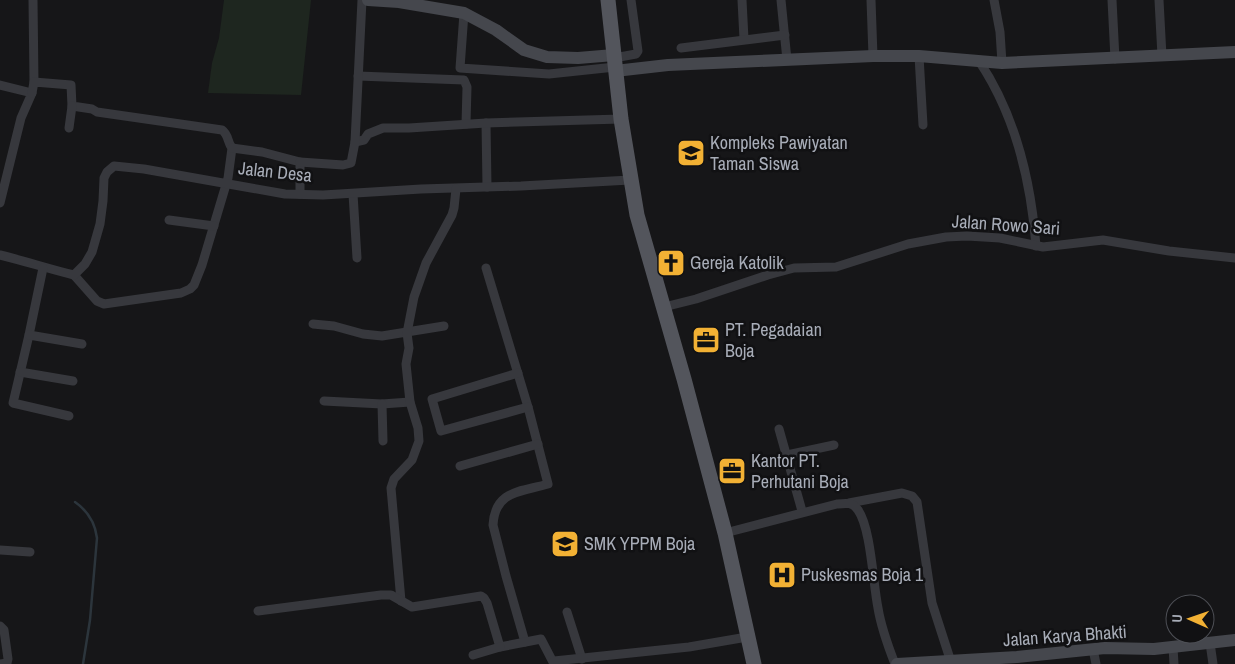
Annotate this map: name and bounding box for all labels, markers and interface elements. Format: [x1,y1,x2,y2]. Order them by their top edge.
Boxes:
place label: Kompleks Pawiyatan Taman Siswa [710,130,848,176]
school or university icon: Kompleks Pawiyatan Taman Siswa [676,138,706,168]
street label: Jalan Desa [237,155,313,188]
street label: Jalan Rowo Sari [951,208,1061,241]
church icon: Gereja Katolik [656,248,686,278]
place label: Gereja Katolik [690,250,784,275]
place label: PT. Pegadaian Boja [725,317,822,363]
office icon: PT. Pegadaian Boja [691,325,721,355]
place label: Kantor PT. Perhutani Boja [751,448,849,494]
office icon: Kantor PT. Perhutani Boja [717,456,747,486]
school or university icon: SMK YPPM Boja [550,529,580,559]
place label: SMK YPPM Boja [584,531,695,556]
hospital icon: Puskesmas Boja 1 [767,560,797,590]
place label: Puskesmas Boja 1 [801,562,924,587]
north arrow [1165,594,1215,644]
text: U [1168,614,1186,623]
street label: Jalan Karya Bhakti [1002,619,1128,652]

